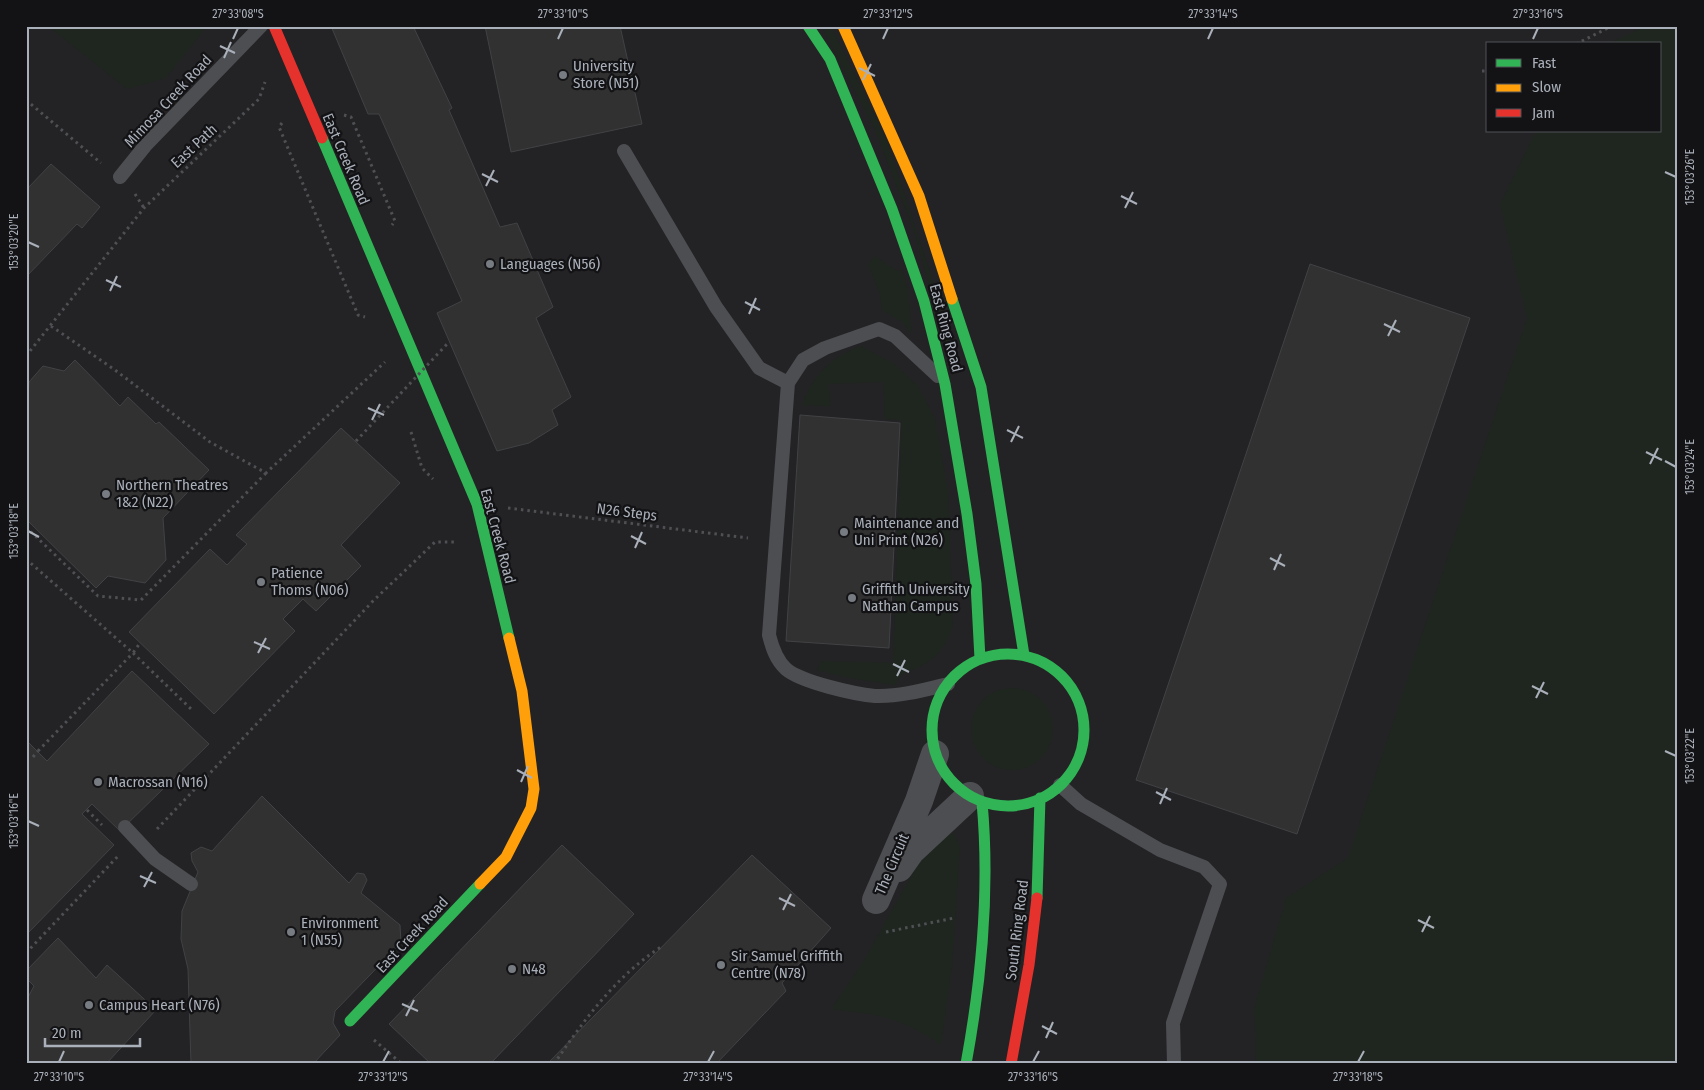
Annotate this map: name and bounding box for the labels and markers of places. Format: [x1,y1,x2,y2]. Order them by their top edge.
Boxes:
place label: University Store (N51) [573,57,639,92]
marker: University Store (N51) [557,69,569,81]
place label: Languages (N56) [500,255,600,273]
marker: Languages (N56) [484,258,496,270]
place label: Northern Theatres 1&2 (N22) [116,476,228,511]
marker: Northern Theatres 1&2 (N22) [100,488,112,500]
place label: Maintenance and Uni Print (N26) [854,514,959,549]
marker: Maintenance and Uni Print (N26) [838,526,850,538]
place label: Patience Thoms (N06) [271,564,348,599]
marker: Patience Thoms (N06) [255,576,267,588]
place label: Griffith University Nathan Campus [862,580,970,615]
marker: Griffith University Nathan Campus [846,592,858,604]
place label: Macrossan (N16) [108,773,208,791]
marker: Macrossan (N16) [92,776,104,788]
place label: Environment 1 (N55) [301,914,379,949]
marker: Environment 1 (N55) [285,926,297,938]
place label: Sir Samuel Griffith Centre (N78) [731,947,843,982]
marker: Sir Samuel Griffith Centre (N78) [715,959,727,971]
place label: N48 [522,960,546,978]
marker: N48 [506,963,518,975]
place label: Campus Heart (N76) [99,996,220,1014]
marker: Campus Heart (N76) [83,999,95,1011]

